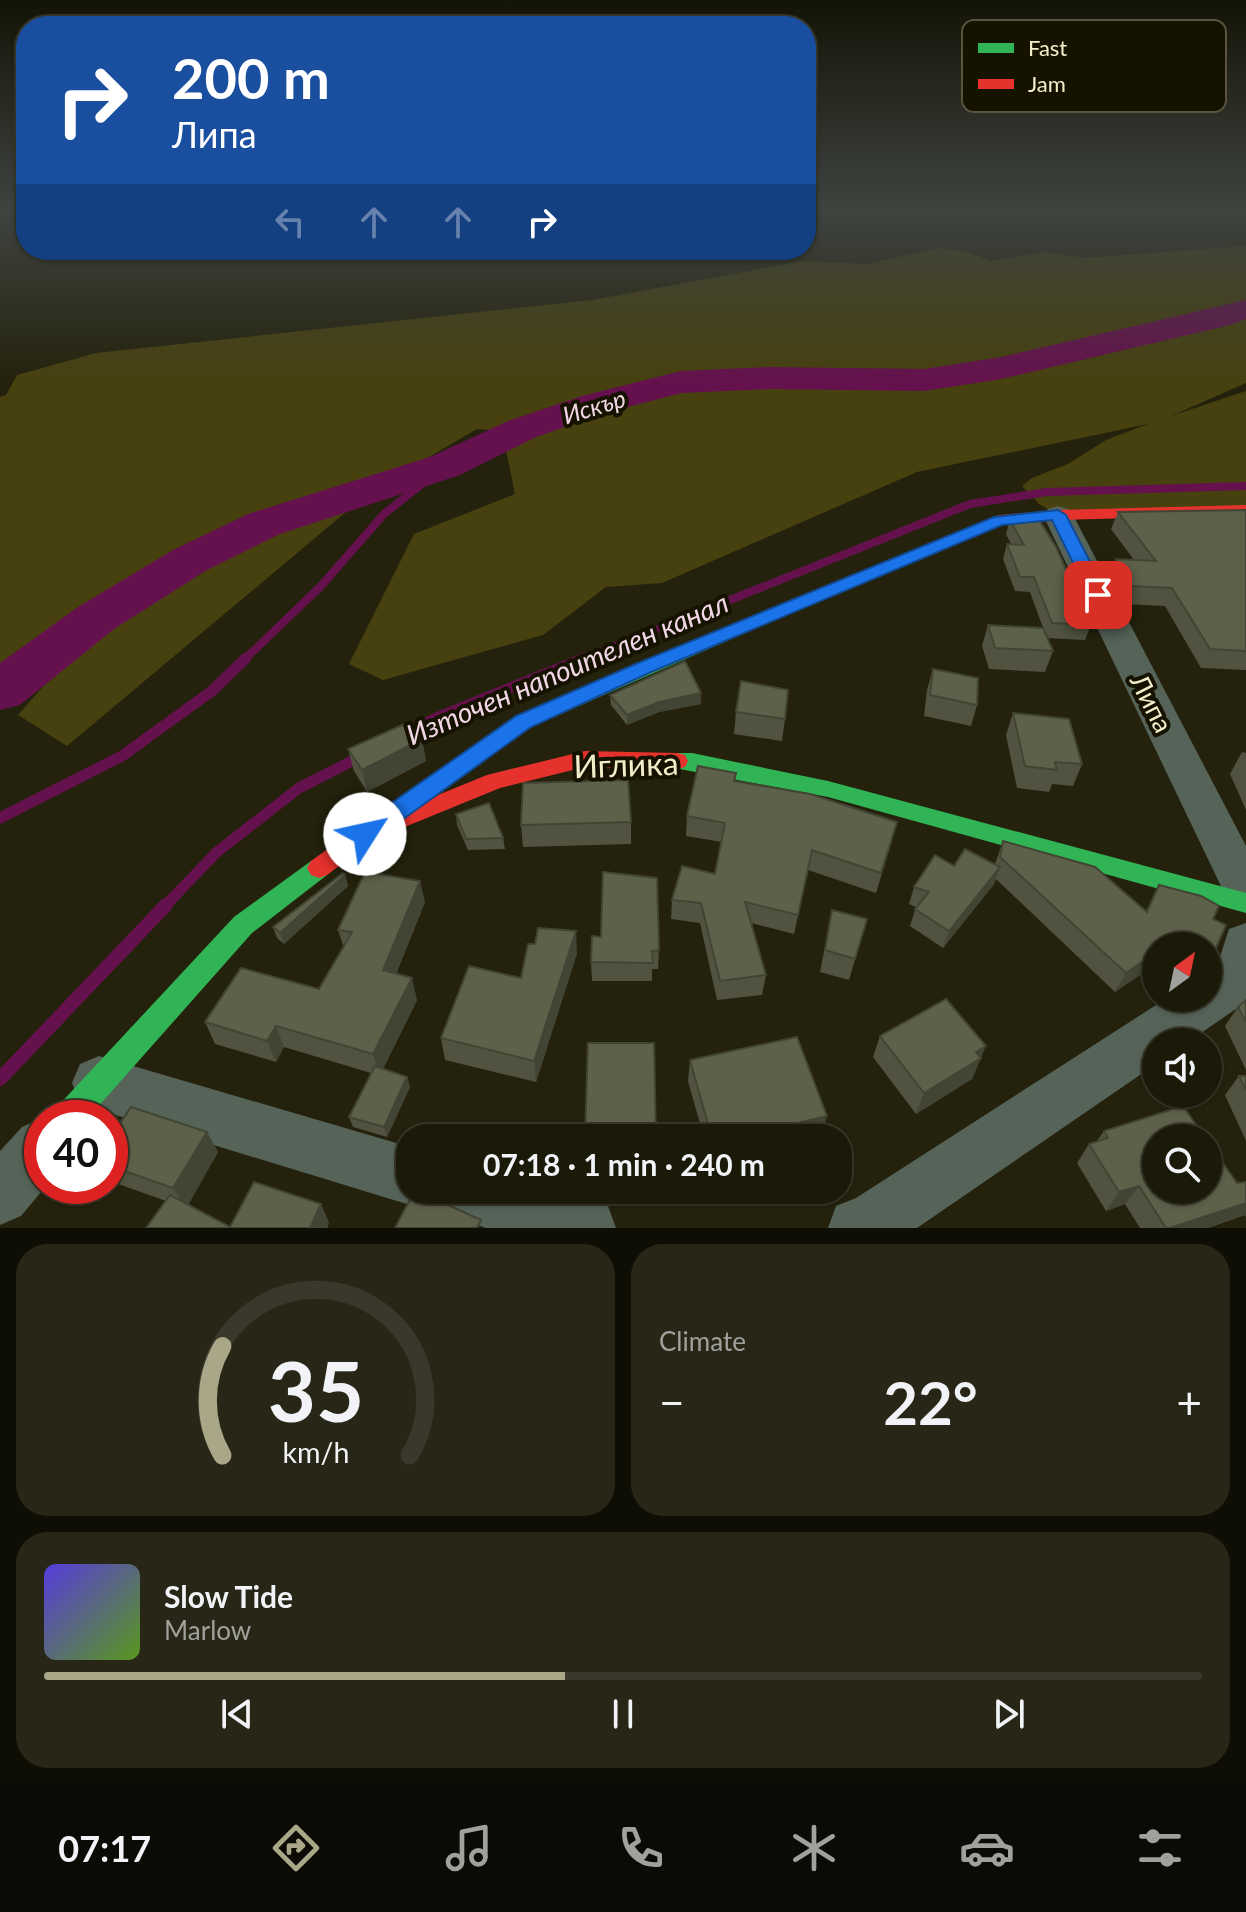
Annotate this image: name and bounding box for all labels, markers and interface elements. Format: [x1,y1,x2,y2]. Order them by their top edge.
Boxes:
legend [962,20,1226,112]
text: Fast [1028,34,1067,61]
text: 200 m [172,44,330,111]
icon: right [40,48,144,152]
text: Jam [1028,70,1066,97]
text: Липа [172,112,257,156]
icon: left [268,200,312,244]
icon: ahead [352,200,396,244]
icon: ahead [436,200,480,244]
icon: right [520,200,564,244]
water label: Искър [559,383,629,429]
pin [1064,561,1132,629]
icon: arrive [1076,573,1120,617]
water label: Източен напоителен канал [401,585,733,751]
street label: Липа [1123,668,1180,738]
street label: Иглика [573,743,679,785]
position arrow [323,792,407,876]
north arrow [1142,932,1222,1012]
map controls [1142,932,1222,1204]
button: sound [1142,1028,1222,1108]
speed limit sign: 40 [24,1100,128,1204]
button: search [1142,1124,1222,1204]
text: 07:18 · 1 min · 240 m [483,1146,765,1182]
text: Climate [659,1325,746,1357]
text: 35 [267,1340,364,1440]
text: 22° [883,1366,978,1438]
text: − [659,1376,685,1428]
text: + [1176,1376,1202,1428]
text: km/h [282,1435,349,1469]
text: Slow Tide [164,1578,293,1614]
text: Marlow [164,1614,251,1646]
icon: previous [215,1692,259,1736]
icon: pause [601,1692,645,1736]
icon: next [987,1692,1031,1736]
icon: directions [268,1820,324,1876]
icon: music [441,1820,497,1876]
icon: phone [613,1820,669,1876]
icon: climate [786,1820,842,1876]
icon: car [959,1820,1015,1876]
icon: filters [1132,1820,1188,1876]
text: 07:17 [58,1826,151,1870]

